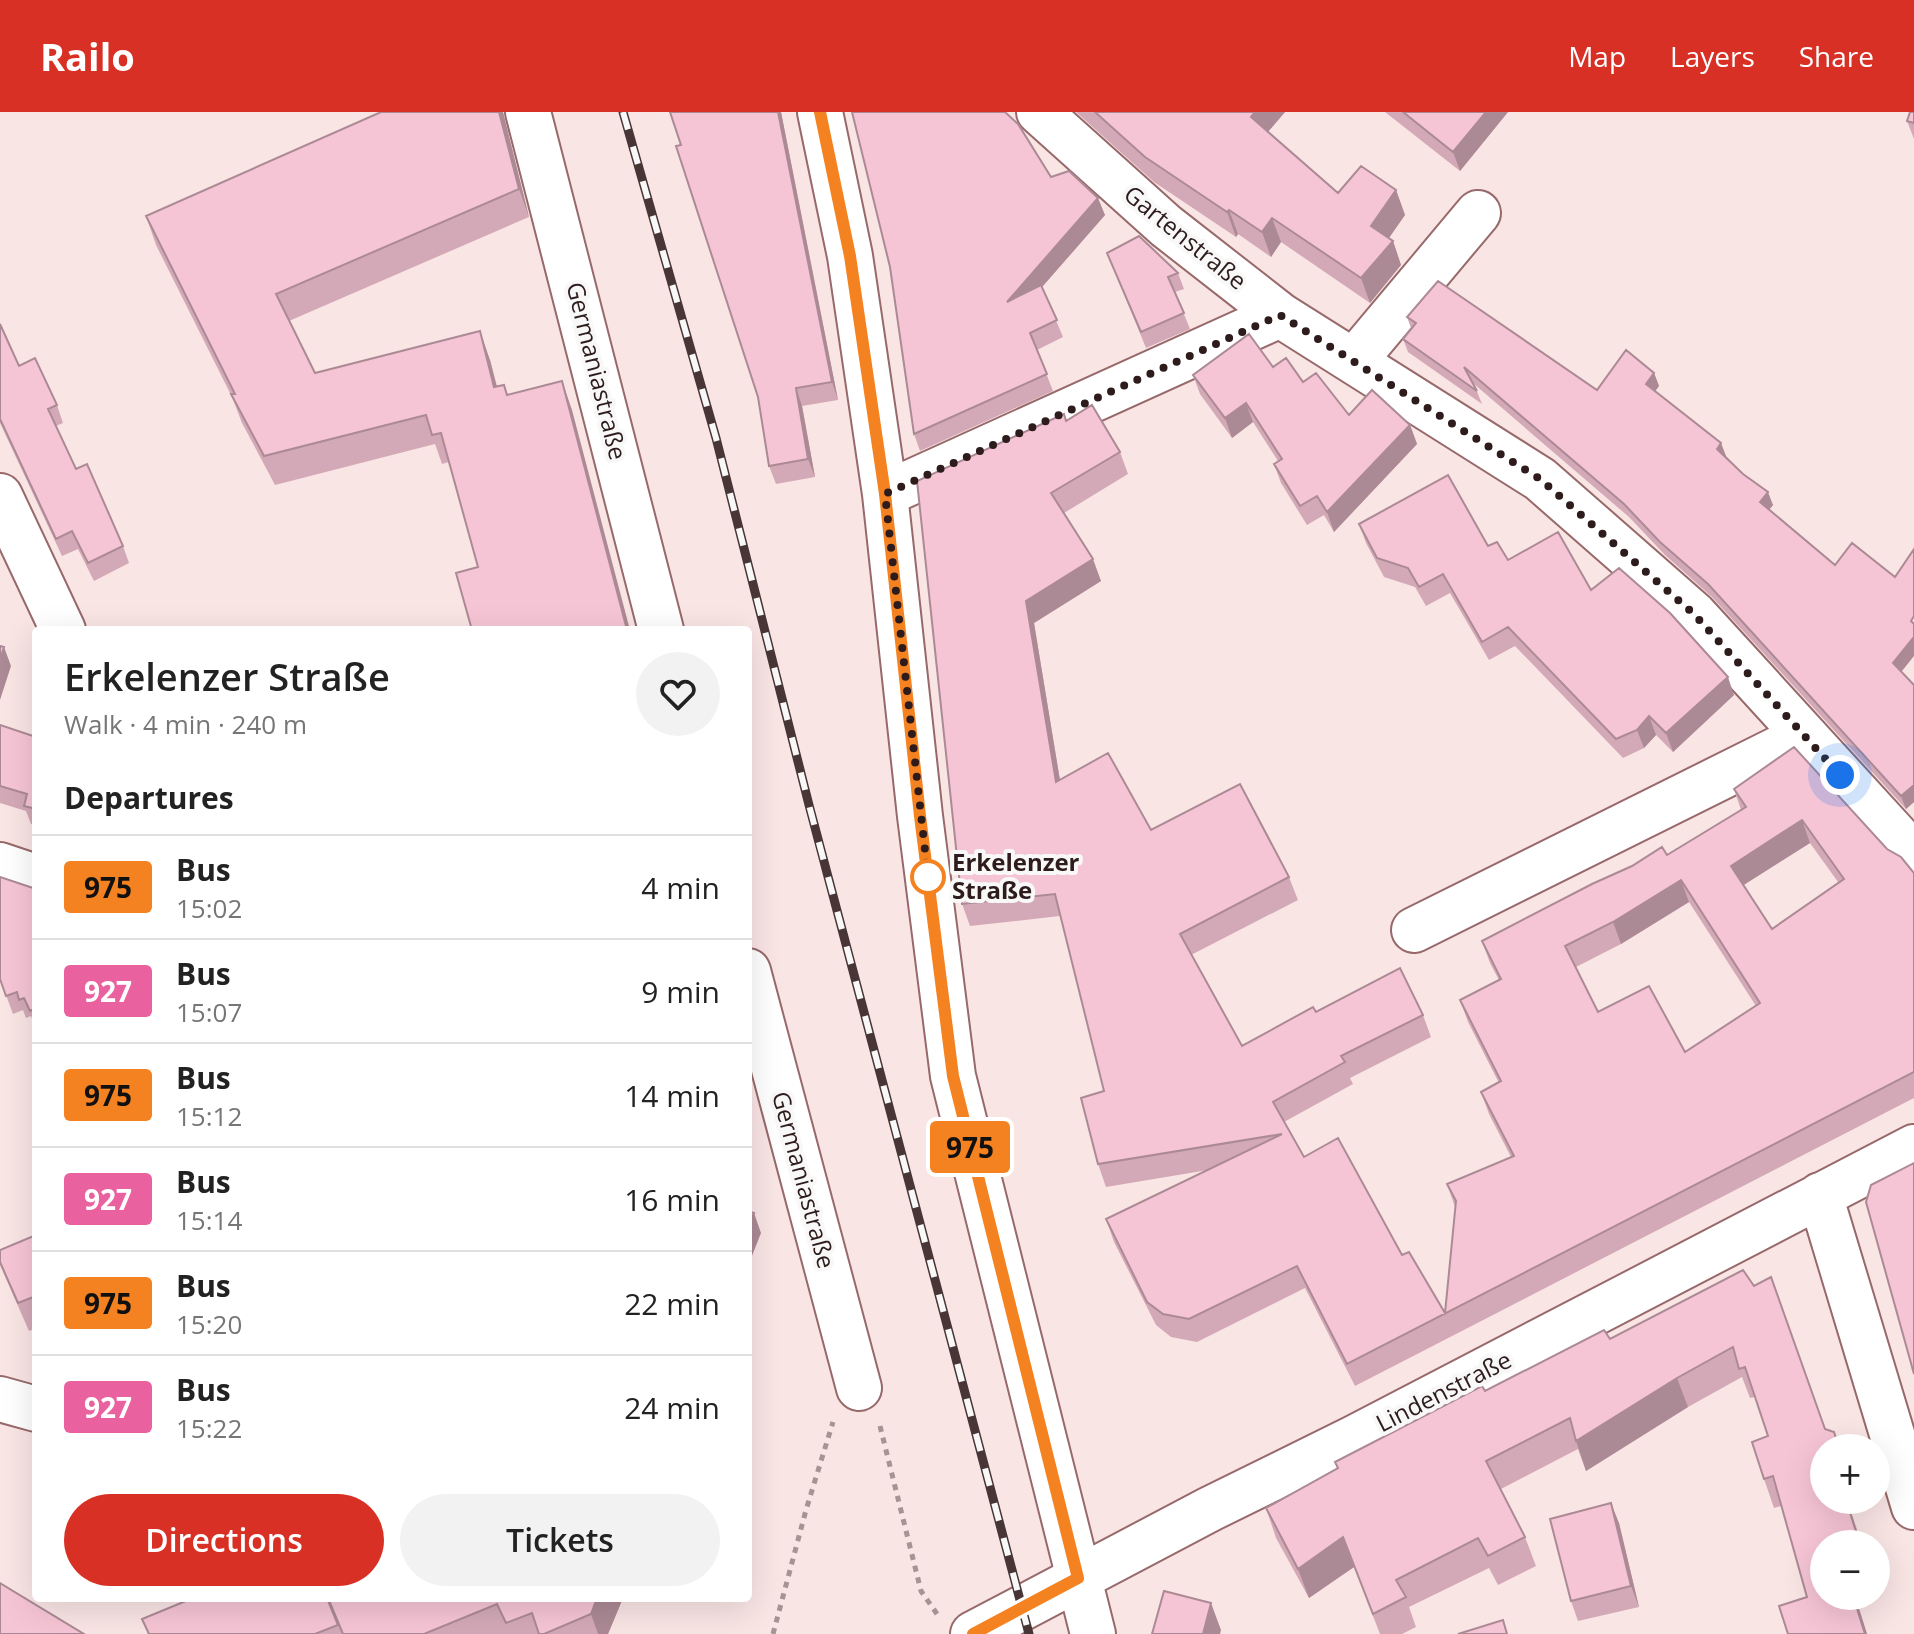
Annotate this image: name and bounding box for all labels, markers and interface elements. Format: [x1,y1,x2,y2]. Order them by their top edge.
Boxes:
text: Railo [40,30,135,82]
text: Map [1568,37,1626,75]
text: Layers [1670,37,1755,75]
text: Share [1799,37,1874,75]
street label: Gartenstraße [1118,177,1254,297]
street label: Germaniastraße [559,278,635,463]
text: Erkelenzer Straße [64,650,390,702]
button: heart [636,652,720,736]
text: Walk · 4 min · 240 m [64,706,307,742]
your location [1820,755,1860,795]
text: Departures [64,777,234,818]
place label: Erkelenzer Straße [952,845,1080,906]
text: Bus [176,849,231,890]
marker: Erkelenzer Straße [911,860,945,894]
text: 4 min [641,867,720,908]
text: 975 [84,868,132,906]
text: 15:02 [176,890,242,926]
text: Bus [176,953,231,994]
text: 9 min [641,971,720,1012]
text: 927 [84,972,132,1010]
text: 15:07 [176,994,242,1030]
text: Bus [176,1057,231,1098]
text: 14 min [624,1075,720,1116]
text: 975 [84,1076,132,1114]
street label: Germaniastraße [765,1087,844,1272]
text: 15:12 [176,1098,242,1134]
line badge: 975 [924,1121,1016,1173]
text: 975 [946,1128,994,1166]
text: Bus [176,1161,231,1202]
text: 16 min [624,1179,720,1220]
text: 927 [84,1180,132,1218]
text: 15:14 [176,1202,242,1238]
text: Bus [176,1265,231,1306]
text: 22 min [624,1283,720,1324]
text: 975 [84,1284,132,1322]
text: 15:20 [176,1306,242,1342]
street label: Lindenstraße [1370,1342,1517,1439]
text: Bus [176,1369,231,1410]
text: 24 min [624,1387,720,1428]
text: 927 [84,1388,132,1426]
text: 15:22 [176,1410,242,1446]
map controls [1810,1434,1890,1610]
button: + [1810,1434,1890,1514]
button: Directions [64,1494,384,1586]
button: Tickets [400,1494,720,1586]
button: − [1810,1530,1890,1610]

